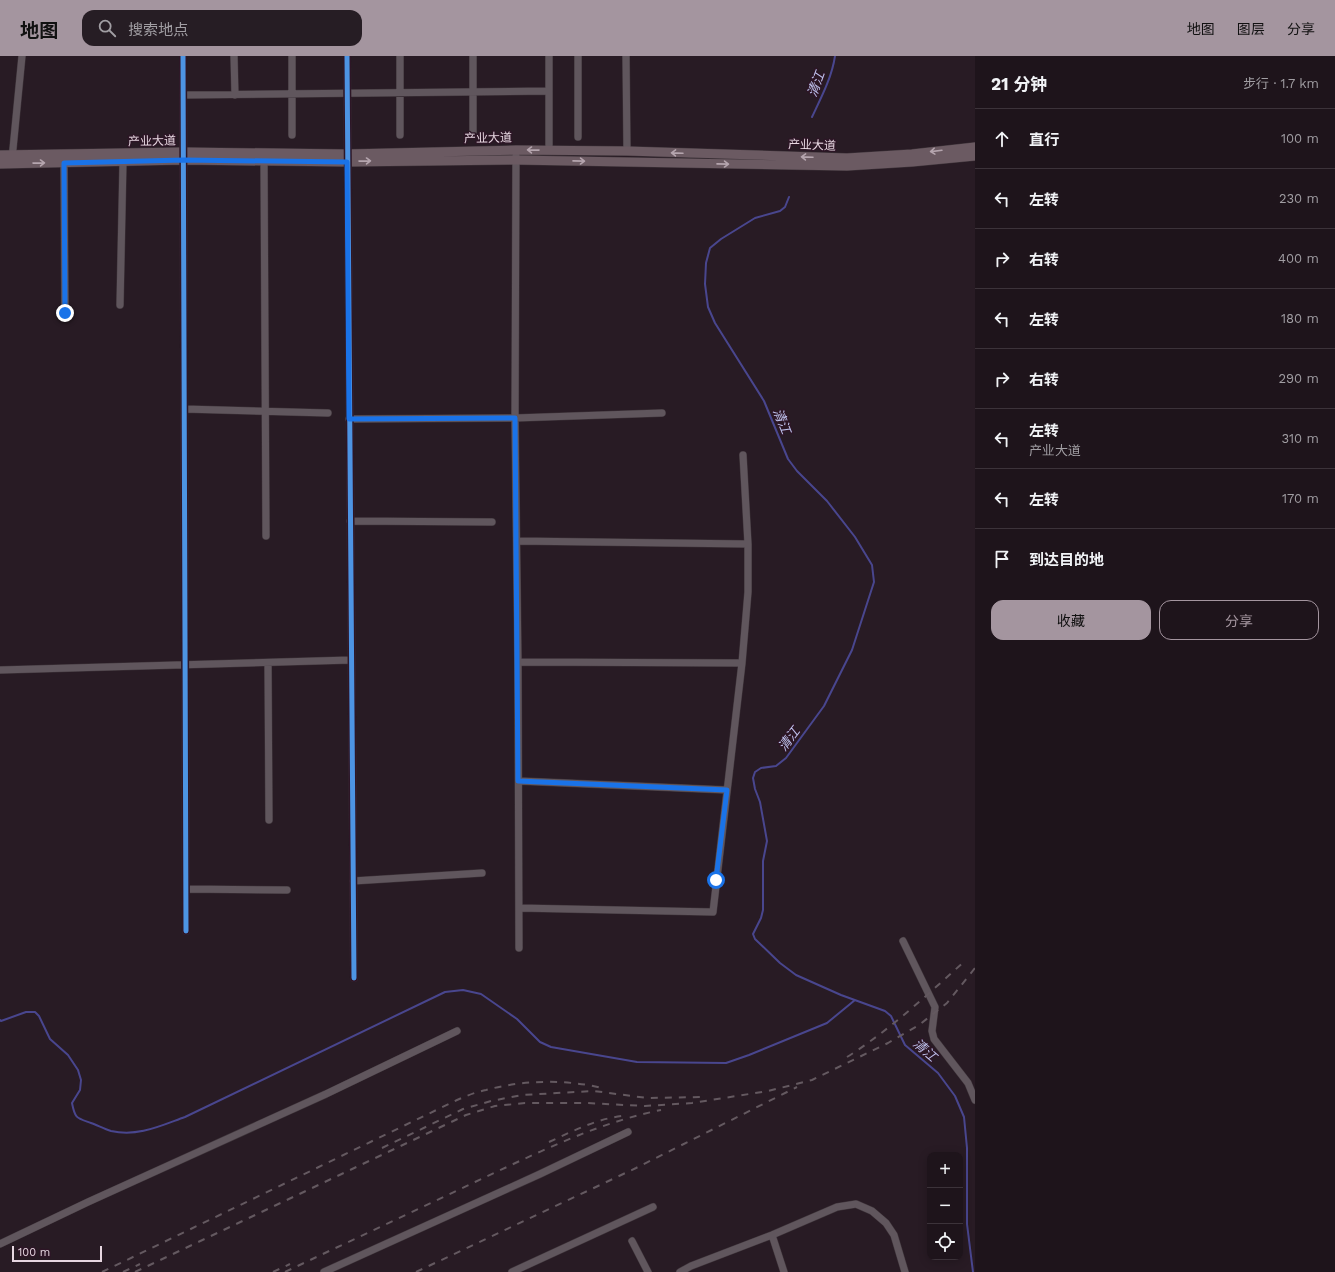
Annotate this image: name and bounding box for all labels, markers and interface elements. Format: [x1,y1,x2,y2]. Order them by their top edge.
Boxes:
search box [82,10,362,46]
icon: search [96,17,118,39]
text: 地图 [20,19,58,42]
text: 搜索地点 [128,21,188,39]
text: 地图 [1187,21,1215,37]
text: 图层 [1237,21,1265,37]
text: 分享 [1287,21,1315,37]
water label: 清江 [805,67,828,99]
text: 21 分钟 [991,74,1047,94]
text: 步行 · 1.7 km [1243,76,1319,91]
icon: ahead [991,128,1013,150]
street label: 产业大道 [464,131,512,145]
text: 直行 [1029,131,1059,149]
text: 100 m [1281,131,1319,146]
street label: 产业大道 [128,134,176,148]
street label: 产业大道 [788,137,836,153]
one-way arrow [527,146,540,154]
one-way arrow [930,148,943,155]
one-way arrow [671,149,684,157]
one-way arrow [801,153,814,161]
one-way arrow [358,157,371,165]
one-way arrow [572,157,585,165]
one-way arrow [32,159,45,167]
one-way arrow [716,160,729,168]
icon: left [991,188,1013,210]
text: 左转 [1029,191,1059,209]
text: 230 m [1279,191,1319,206]
icon: right [991,248,1013,270]
text: 右转 [1029,251,1059,269]
text: 400 m [1278,251,1319,266]
route end [56,304,74,322]
icon: left [991,308,1013,330]
text: 左转 [1029,311,1059,329]
text: 180 m [1281,311,1319,326]
icon: right [991,368,1013,390]
text: 右转 [1029,371,1059,389]
text: 290 m [1278,371,1319,386]
water label: 清江 [770,406,795,438]
text: 左转 [1029,422,1059,440]
icon: left [991,428,1013,450]
text: 310 m [1281,431,1319,446]
text: 产业大道 [1029,443,1081,458]
icon: left [991,488,1013,510]
text: 左转 [1029,491,1059,509]
text: 170 m [1282,491,1319,506]
icon: arrive [991,548,1013,570]
text: 到达目的地 [1029,551,1104,569]
button: 收藏 [991,600,1151,640]
button: 分享 [1159,600,1319,640]
water label: 清江 [775,723,804,754]
route start [707,871,725,889]
water label: 清江 [910,1036,941,1065]
map controls [927,1152,963,1260]
button: + [927,1152,963,1188]
button: − [927,1188,963,1224]
button: locate [927,1224,963,1260]
scale bar [12,1244,102,1263]
text: 100 m [18,1246,50,1259]

